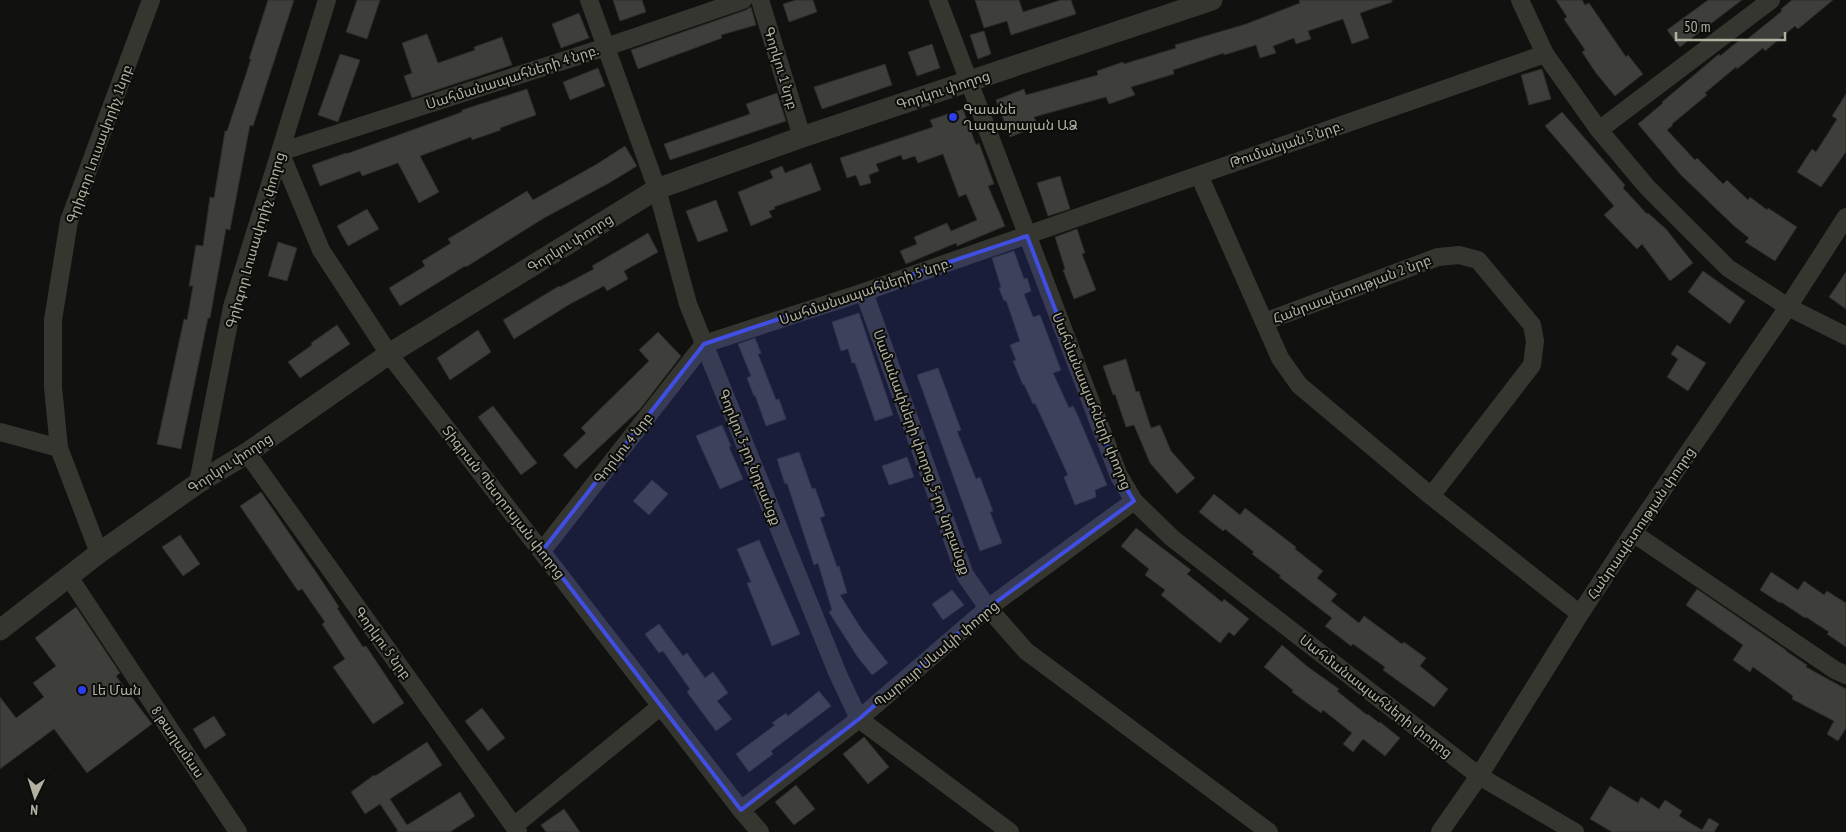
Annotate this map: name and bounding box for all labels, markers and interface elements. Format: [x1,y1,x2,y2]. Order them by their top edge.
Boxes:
scale bar [1676,10,1785,42]
text: 50 m [1684,17,1710,36]
street label: Գորկու 1 նրբ [760,24,802,112]
street label: Սահմանապահների 4 նրբ. [423,41,601,113]
street label: Գրիգոր Լուսավորիչ 1նրբ [62,62,136,226]
street label: Գորկու փողոց [894,66,992,114]
place label: Գաանե Ղազարայան ԱՁ [963,100,1078,134]
marker: Գաանե Ղազարայան ԱՁ [947,111,959,123]
street label: Թումանյան 5 նրբ. [1227,116,1345,172]
street label: Գրիգոր Լուսավորիչ փողոց [221,150,289,330]
street label: Գորկու փողոց [524,210,616,276]
street label: Հանրապետության 2 նրբ [1270,250,1434,328]
street label: Սահմանապահների 5 նրբ. [777,253,953,329]
street label: Սահմանապահների փողոց [1048,310,1136,492]
street label: Սամանափների փողոց, 5-րդ նրբանցք [869,327,975,577]
street label: Գորկու 3-րդ նրբանցք [714,386,786,528]
street label: Գորկու 4 նրբ [590,409,656,487]
street label: Տիգրան Պետրոսյան փողոց [439,422,569,582]
street label: Գորկու փողոց [184,429,276,497]
street label: Հանրապետության փողոց [1583,443,1699,603]
street label: Պարույր Սևակի փողոց [870,596,1002,712]
street label: Գորկու 5 նրբ [351,603,415,683]
street label: Սահմանապահների փողոց [1296,631,1456,761]
place label: Լե Ման [92,681,141,699]
marker: Լե Ման [76,684,88,696]
street label: 8 թաղամաս [147,703,209,781]
north arrow [10,772,60,822]
text: N [30,801,38,819]

